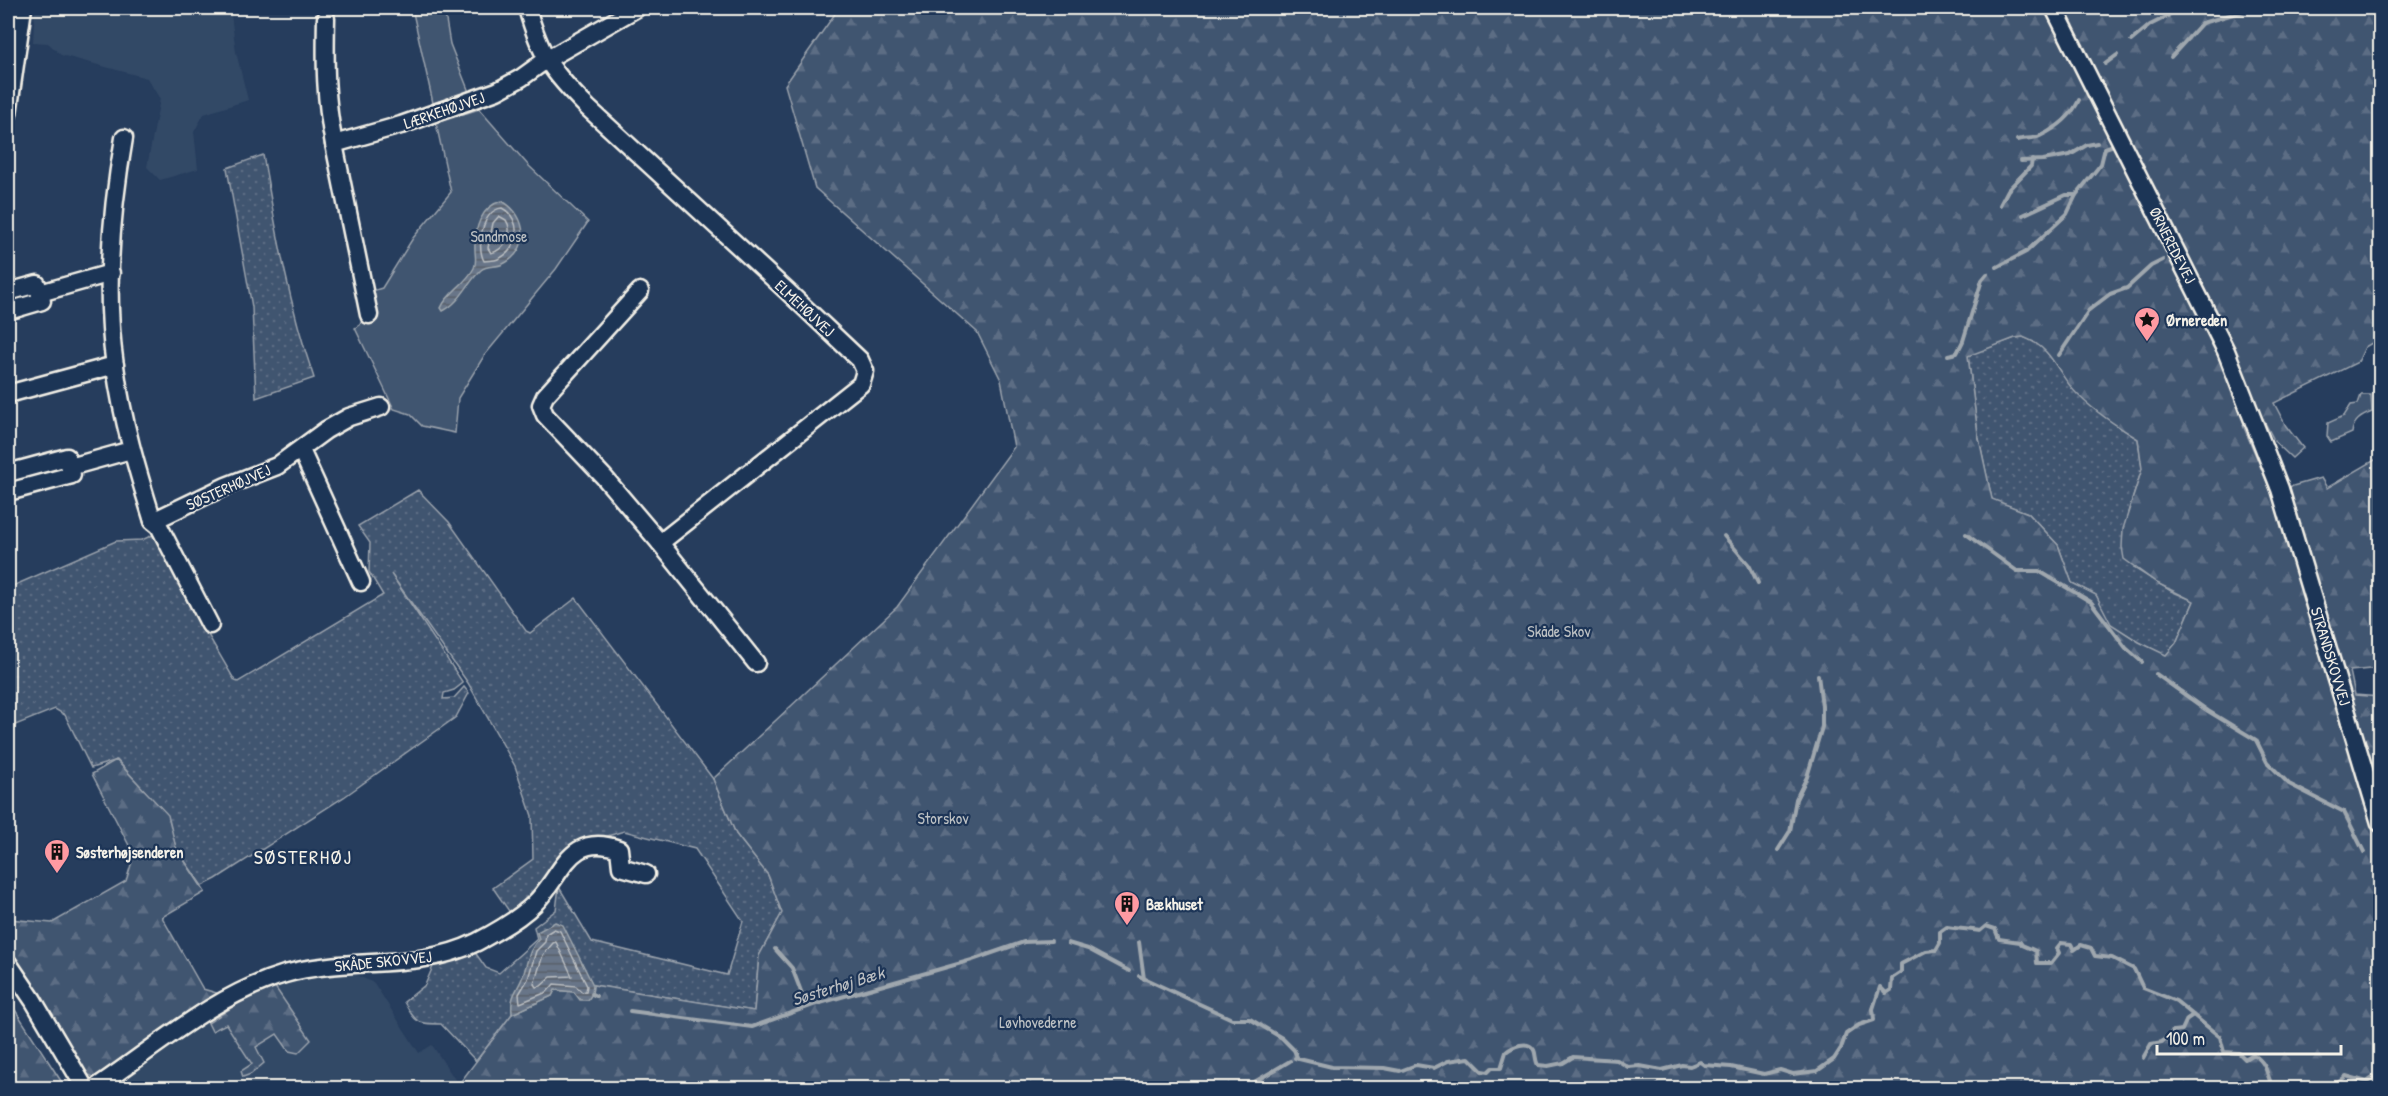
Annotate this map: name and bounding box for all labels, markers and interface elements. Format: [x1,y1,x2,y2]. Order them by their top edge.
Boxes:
street label: LÆRKEHØJVEJ [401,86,487,134]
street label: ØRNEREDEVEJ [2144,203,2202,287]
park label: Sandmose [471,225,528,247]
street label: ELMEHØJVEJ [770,275,840,341]
place icon: Ørnereden [2132,305,2162,343]
place label: Ørnereden [2166,309,2227,331]
street label: SØSTERHØJVEJ [182,459,274,515]
street label: STRANDSKOVVEJ [2306,604,2356,708]
park label: Skåde Skov [1527,620,1591,642]
park label: Storskov [917,807,969,829]
building icon: Søsterhøjsenderen [42,837,72,875]
place label: Søsterhøjsenderen [76,841,184,863]
district label: SØSTERHØJ [254,843,352,870]
building icon: Bækhuset [1112,889,1142,927]
place label: Bækhuset [1146,893,1203,915]
street label: SKÅDE SKOVVEJ [333,945,433,977]
water label: Søsterhøj Bæk [789,959,889,1011]
park label: Løvhovederne [999,1011,1077,1033]
scale bar [2157,1018,2342,1056]
text: 100 m [2166,1026,2205,1051]

